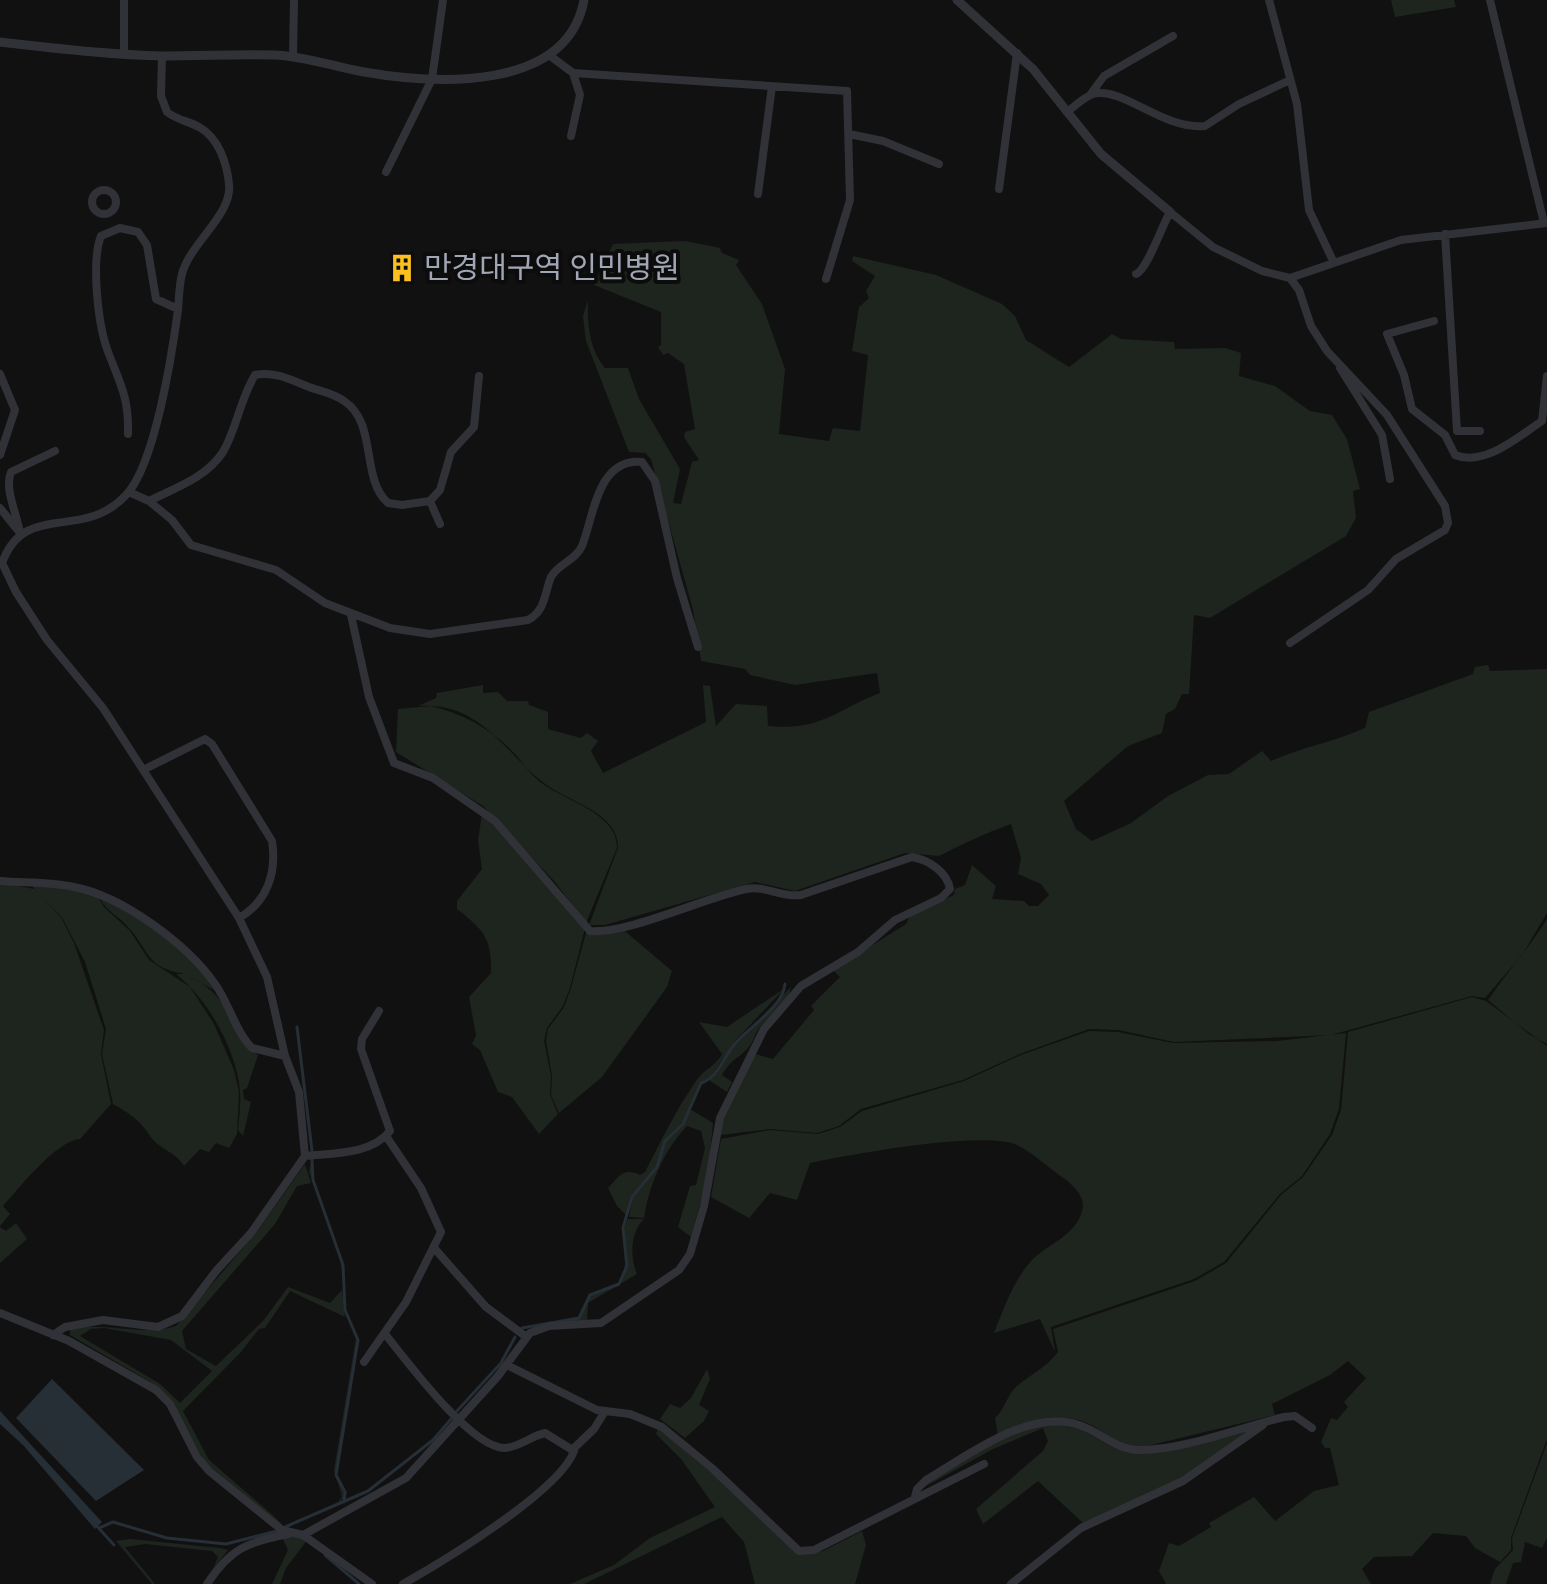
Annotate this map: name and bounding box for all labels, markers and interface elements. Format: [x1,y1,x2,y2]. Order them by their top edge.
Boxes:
place label: 만경대구역 인민병원 [424,249,680,286]
building icon: 만경대구역 인민병원 [387,253,417,283]

